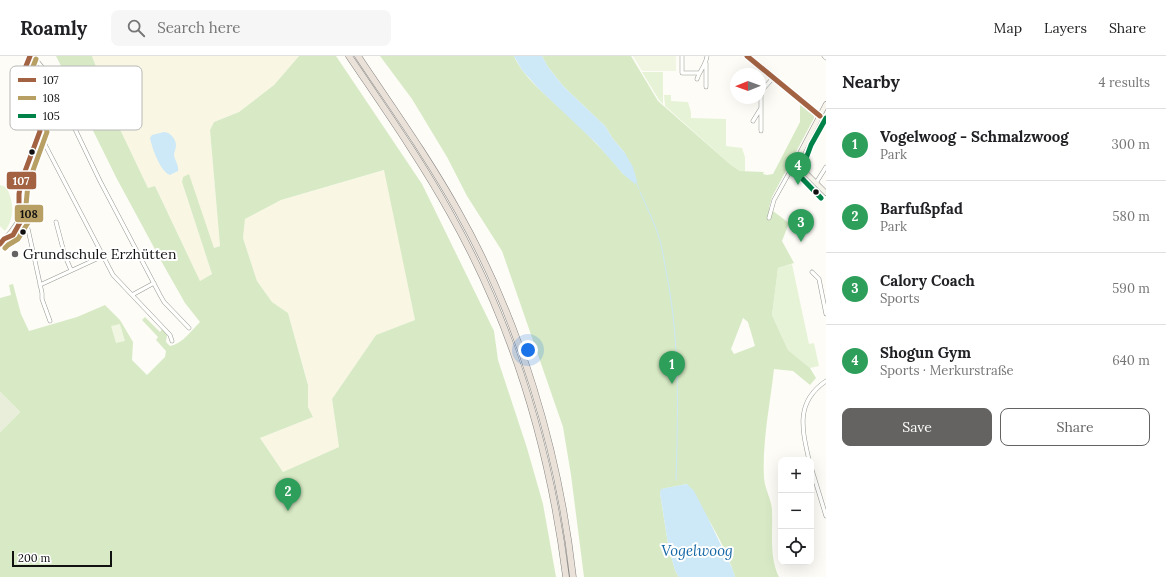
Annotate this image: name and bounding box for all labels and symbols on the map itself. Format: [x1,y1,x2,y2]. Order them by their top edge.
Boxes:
legend [10,66,142,130]
north arrow [730,68,766,104]
text: 107 [43,73,59,87]
text: 108 [43,91,60,105]
text: 105 [43,109,60,123]
unlabelled marker [27,147,37,157]
pin: 4 [785,152,811,185]
line badge: 107 [6,171,37,190]
text: 107 [13,174,29,188]
unlabelled marker [811,187,821,197]
line badge: 108 [14,204,44,223]
text: 108 [20,207,38,221]
pin: 3 [788,209,814,242]
unlabelled marker [18,227,28,237]
place label: Grundschule Erzhütten [23,245,177,263]
marker: Grundschule Erzhütten [10,249,20,259]
your location [518,340,538,360]
pin: 1 [659,351,685,384]
pin: 2 [275,478,301,511]
water label: Vogelwoog [661,541,733,560]
scale bar [12,549,112,568]

